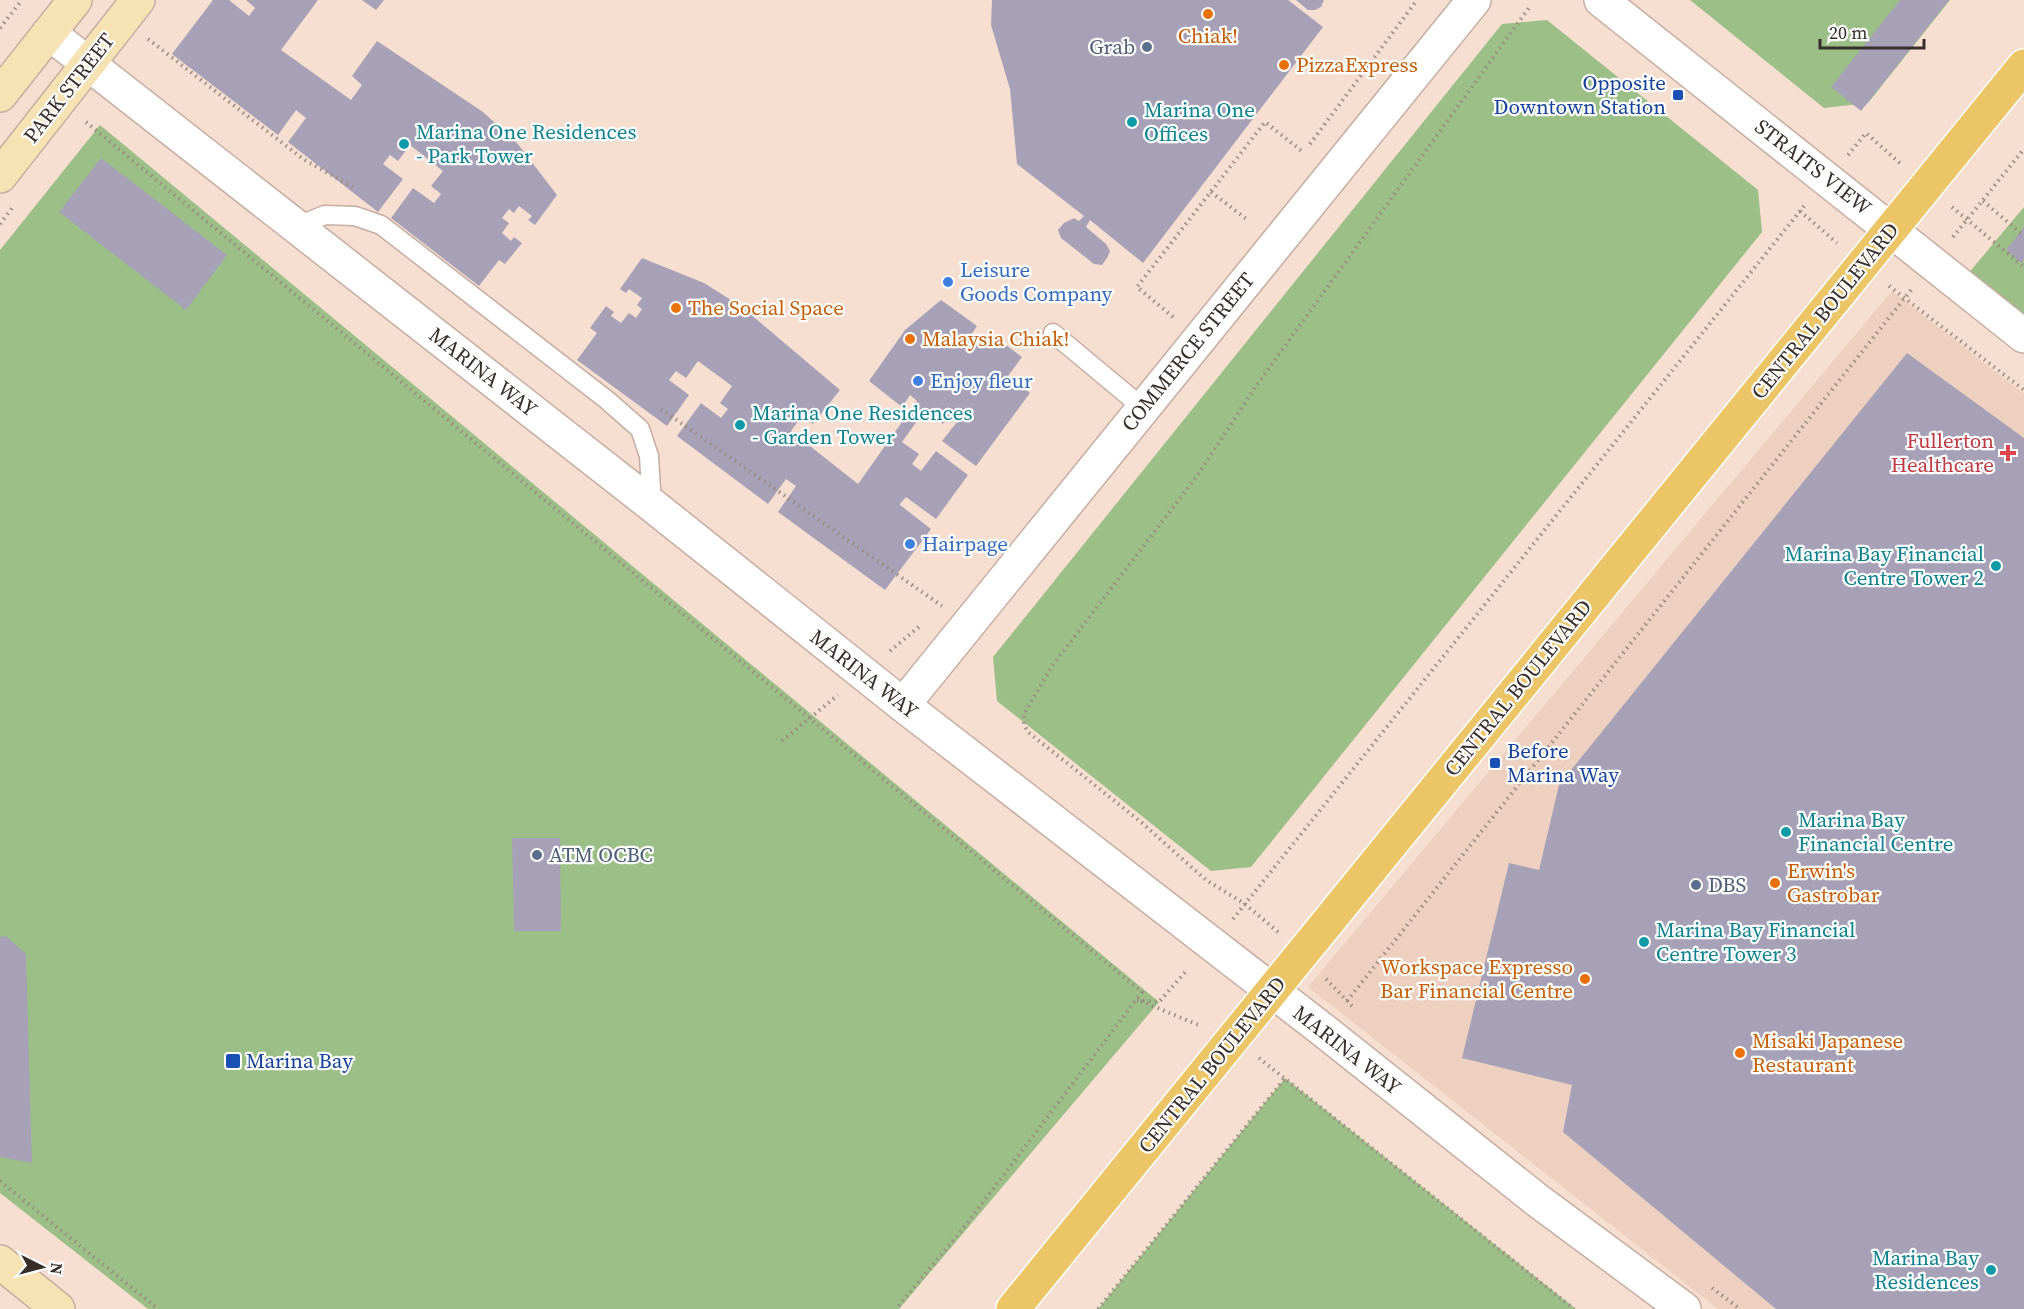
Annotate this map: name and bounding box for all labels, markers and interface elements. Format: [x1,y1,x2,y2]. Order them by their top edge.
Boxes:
marker: Chiak! [1201,7,1215,21]
scale bar [1820,12,1924,50]
text: 20 m [1829,20,1867,45]
place label: Chiak! [1178,21,1238,50]
street label: PARK STREET [16,26,121,149]
place label: Grab [1089,32,1135,61]
marker: Grab [1140,40,1154,54]
place label: PizzaExpress [1296,50,1418,79]
marker: PizzaExpress [1277,58,1291,72]
place label: Opposite Downtown Station [1493,68,1666,121]
marker: Opposite Downtown Station [1671,88,1685,102]
place label: Marina One Offices [1144,95,1255,148]
street label: STRAITS VIEW [1749,112,1878,222]
marker: Marina One Offices [1125,115,1139,129]
place label: Marina One Residences - Park Tower [416,117,637,170]
marker: Marina One Residences - Park Tower [397,137,411,151]
street label: CENTRAL BOULEVARD [1744,216,1905,405]
place label: Leisure Goods Company [960,255,1113,308]
street label: COMMERCE STREET [1114,266,1261,437]
marker: Leisure Goods Company [941,275,955,289]
place label: The Social Space [688,293,844,322]
marker: The Social Space [669,301,683,315]
street label: MARINA WAY [423,320,544,424]
place label: Malaysia Chiak! [922,324,1070,353]
marker: Malaysia Chiak! [903,332,917,346]
place label: Enjoy fleur [930,366,1033,395]
marker: Enjoy fleur [911,374,925,388]
place label: Marina One Residences - Garden Tower [752,398,973,451]
marker: Marina One Residences - Garden Tower [733,418,747,432]
place label: Fullerton Healthcare [1891,426,1994,479]
marker: Fullerton Healthcare [1999,444,2017,462]
place label: Hairpage [922,529,1008,558]
marker: Hairpage [903,537,917,551]
place label: Marina Bay Financial Centre Tower 2 [1784,539,1984,592]
marker: Marina Bay Financial Centre Tower 2 [1989,559,2003,573]
street label: CENTRAL BOULEVARD [1437,593,1598,782]
street label: MARINA WAY [804,622,925,726]
place label: Before Marina Way [1507,736,1619,789]
marker: Before Marina Way [1488,756,1502,770]
place label: Marina Bay Financial Centre [1798,805,1953,858]
marker: Marina Bay Financial Centre [1779,825,1793,839]
place label: ATM OCBC [549,840,653,869]
marker: ATM OCBC [530,848,544,862]
place label: Erwin's Gastrobar [1787,856,1880,909]
place label: DBS [1708,870,1746,899]
marker: Erwin's Gastrobar [1768,876,1782,890]
marker: DBS [1689,878,1703,892]
place label: Marina Bay Financial Centre Tower 3 [1656,915,1856,968]
marker: Marina Bay Financial Centre Tower 3 [1637,935,1651,949]
place label: Workspace Expresso Bar Financial Centre [1380,952,1573,1005]
street label: CENTRAL BOULEVARD [1131,970,1292,1159]
marker: Workspace Expresso Bar Financial Centre [1578,972,1592,986]
street label: MARINA WAY [1287,998,1408,1102]
place label: Misaki Japanese Restaurant [1752,1026,1903,1079]
place label: Marina Bay [246,1046,353,1075]
marker: Misaki Japanese Restaurant [1733,1046,1747,1060]
marker: Marina Bay [224,1052,242,1070]
north arrow [12,1237,72,1297]
place label: Marina Bay Residences [1872,1243,1979,1296]
text: N [45,1262,68,1276]
marker: Marina Bay Residences [1984,1263,1998,1277]

